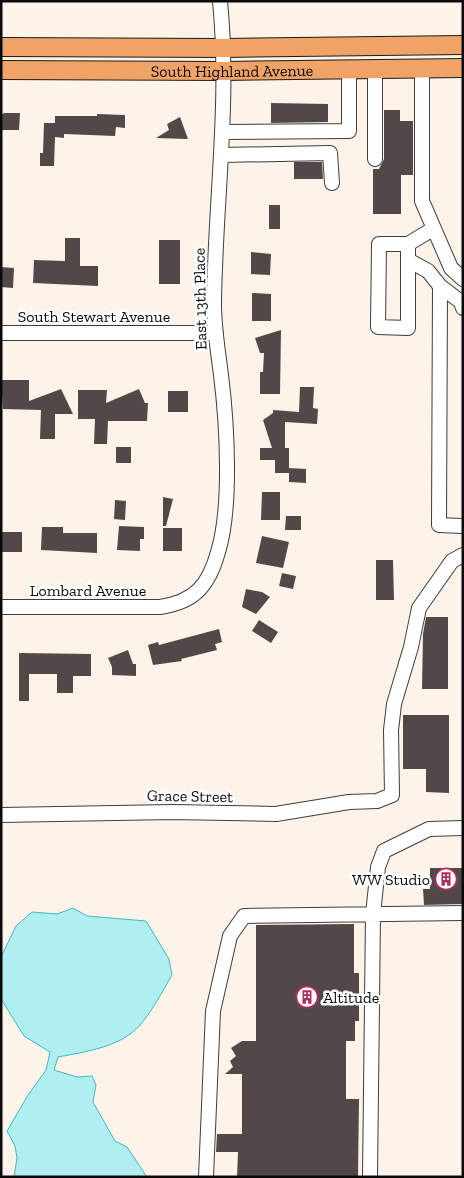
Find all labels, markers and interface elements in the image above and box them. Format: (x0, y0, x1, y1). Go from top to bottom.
street label: South Highland Avenue (151, 60, 313, 81)
street label: East 13th Place (190, 248, 210, 350)
street label: South Stewart Avenue (18, 307, 170, 326)
street label: Lombard Avenue (30, 581, 146, 600)
street label: Grace Street (147, 786, 233, 806)
building icon: WW Studio (434, 867, 458, 891)
place label: WW Studio (352, 870, 430, 889)
building icon: Altitude (295, 985, 319, 1009)
place label: Altitude (323, 988, 379, 1007)

